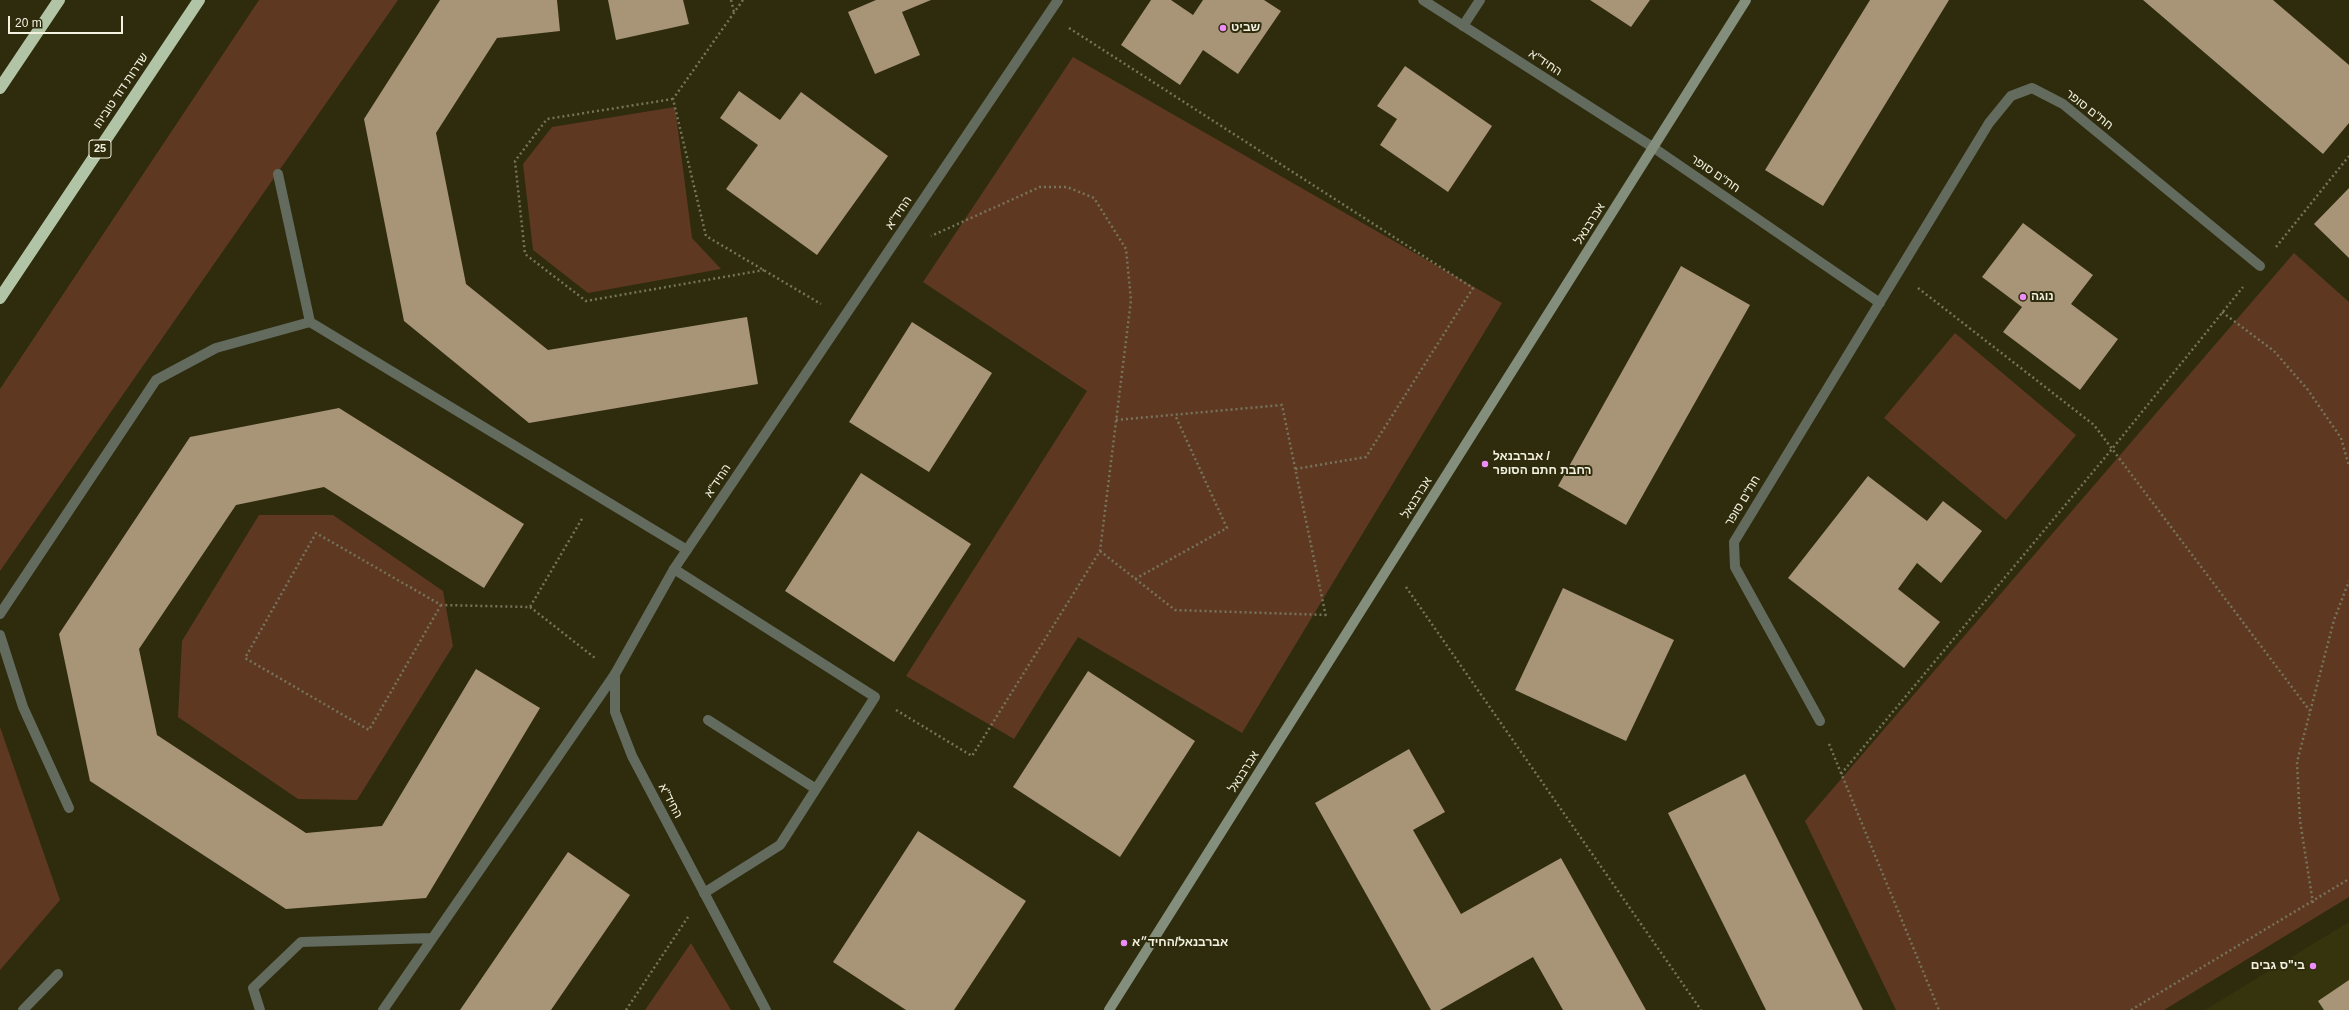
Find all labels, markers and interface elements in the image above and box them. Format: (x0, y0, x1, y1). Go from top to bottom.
scale bar (10, 8, 125, 34)
text: 20 m (15, 16, 42, 30)
place label: שביט (1231, 21, 1260, 35)
marker: שביט (1218, 23, 1228, 33)
street label: החיד"א (1526, 47, 1564, 79)
street label: שדרות דוד טוביהו (90, 50, 152, 132)
street label: חת"ם סופר (2062, 87, 2116, 133)
road number: 25 (89, 140, 111, 158)
street label: חת"ם סופר (1687, 152, 1743, 196)
street label: החיד"א (883, 194, 915, 232)
street label: אברבנאל (1572, 201, 1608, 247)
place label: נוגה (2031, 290, 2054, 304)
marker: נוגה (2018, 292, 2028, 302)
place label: אברבנאל / רחבת חתם הסופר (1493, 450, 1591, 478)
marker: אברבנאל / רחבת חתם הסופר (1480, 459, 1490, 469)
street label: החיד"א (702, 462, 734, 500)
street label: חת"ם סופר (1722, 473, 1764, 529)
street label: אברבנאל (1399, 475, 1435, 521)
street label: אברבנאל (1226, 749, 1262, 795)
street label: החיד"א (655, 781, 685, 821)
place label: אברבנאל/החיד״א (1132, 936, 1228, 950)
marker: אברבנאל/החיד״א (1119, 938, 1129, 948)
place label: בי"ס גבים (2251, 959, 2305, 973)
marker: בי"ס גבים (2308, 961, 2318, 971)

